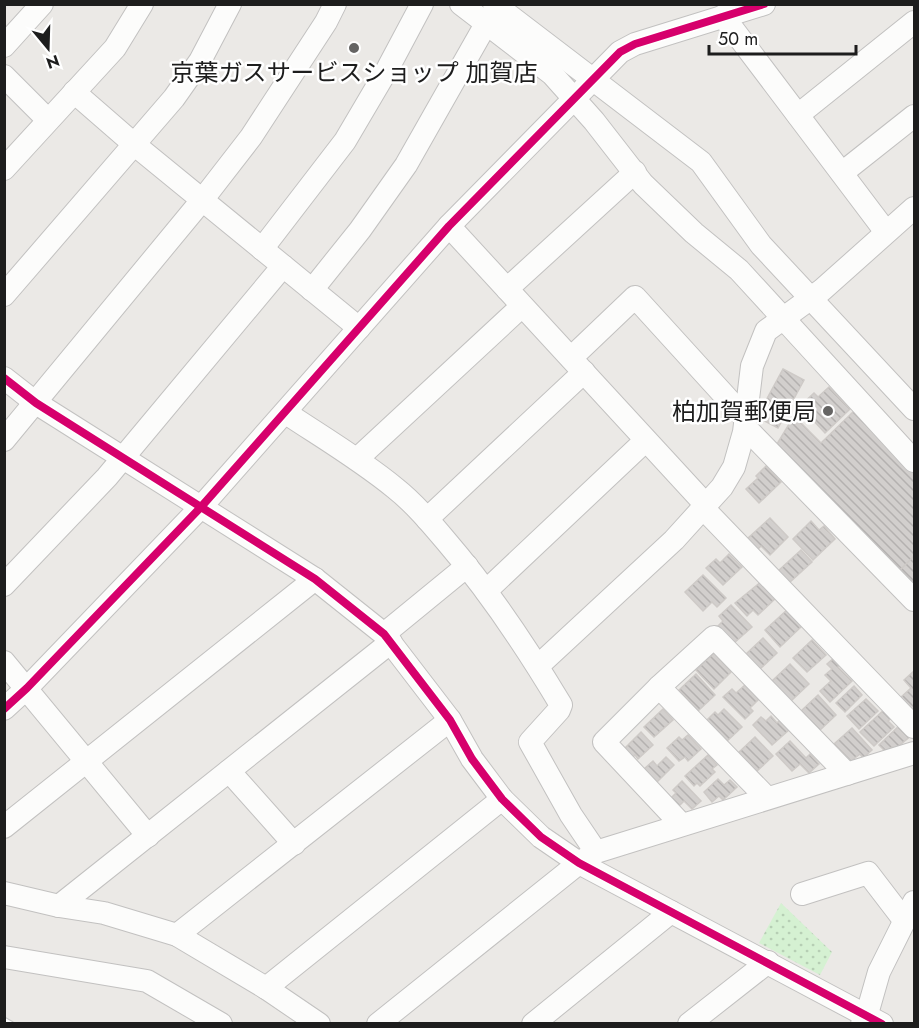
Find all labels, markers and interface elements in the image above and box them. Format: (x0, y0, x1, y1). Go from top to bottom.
north arrow (18, 18, 78, 78)
scale bar (709, 18, 856, 56)
text: 50 m (718, 26, 758, 52)
marker: 京葉ガスサービスショップ 加賀店 (347, 41, 361, 55)
text: N (43, 49, 62, 75)
place label: 京葉ガスサービスショップ 加賀店 (170, 55, 538, 90)
place label: 柏加賀郵便局 (672, 394, 816, 429)
marker: 柏加賀郵便局 (821, 404, 835, 418)

